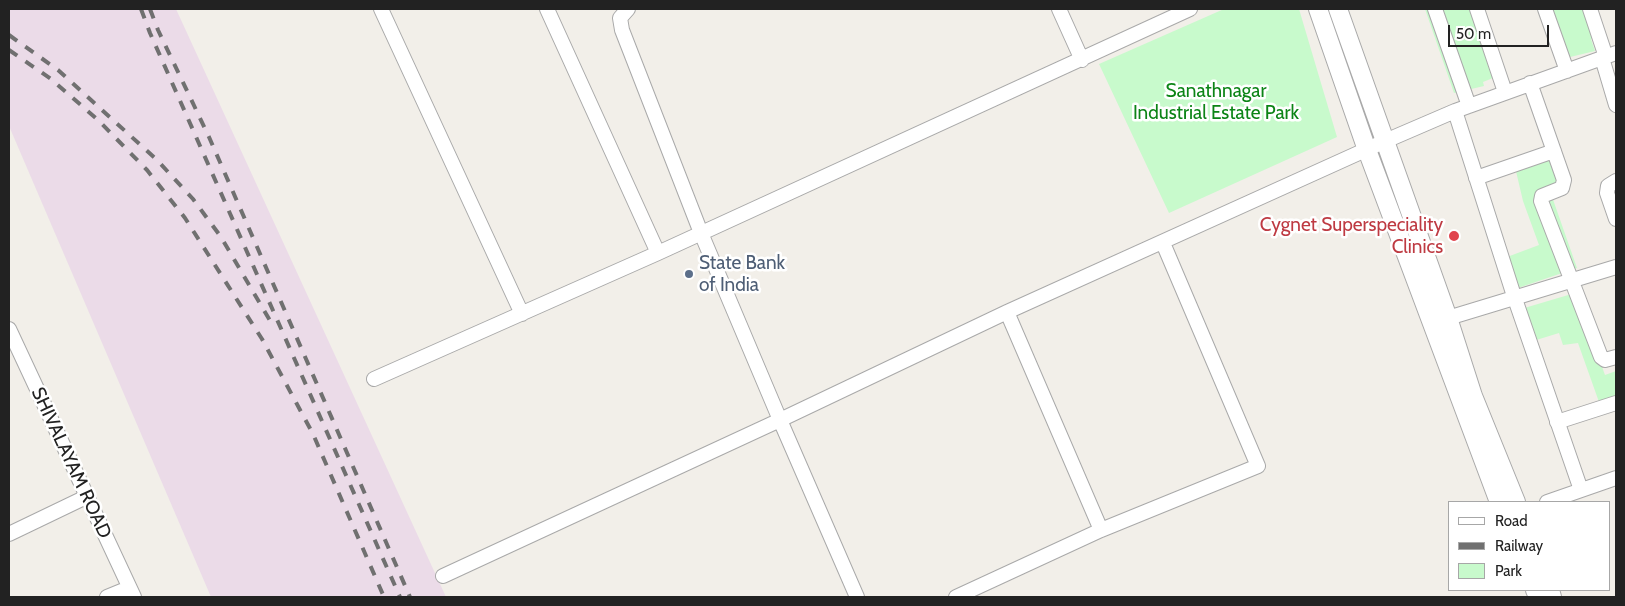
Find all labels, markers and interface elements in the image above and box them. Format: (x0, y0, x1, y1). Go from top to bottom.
scale bar (1450, 15, 1551, 47)
text: 50 m (1456, 25, 1491, 43)
park label: Sanathnagar Industrial Estate Park (1133, 80, 1299, 124)
place label: Cygnet Superspeciality Clinics (1260, 214, 1443, 258)
marker: Cygnet Superspeciality Clinics (1447, 229, 1461, 243)
place label: State Bank of India (699, 252, 785, 296)
marker: State Bank of India (683, 268, 695, 280)
street label: SHIVALAYAM ROAD (26, 384, 116, 542)
legend (1448, 501, 1610, 591)
text: Road (1495, 512, 1528, 530)
text: Railway (1495, 537, 1543, 555)
text: Park (1495, 562, 1522, 580)

